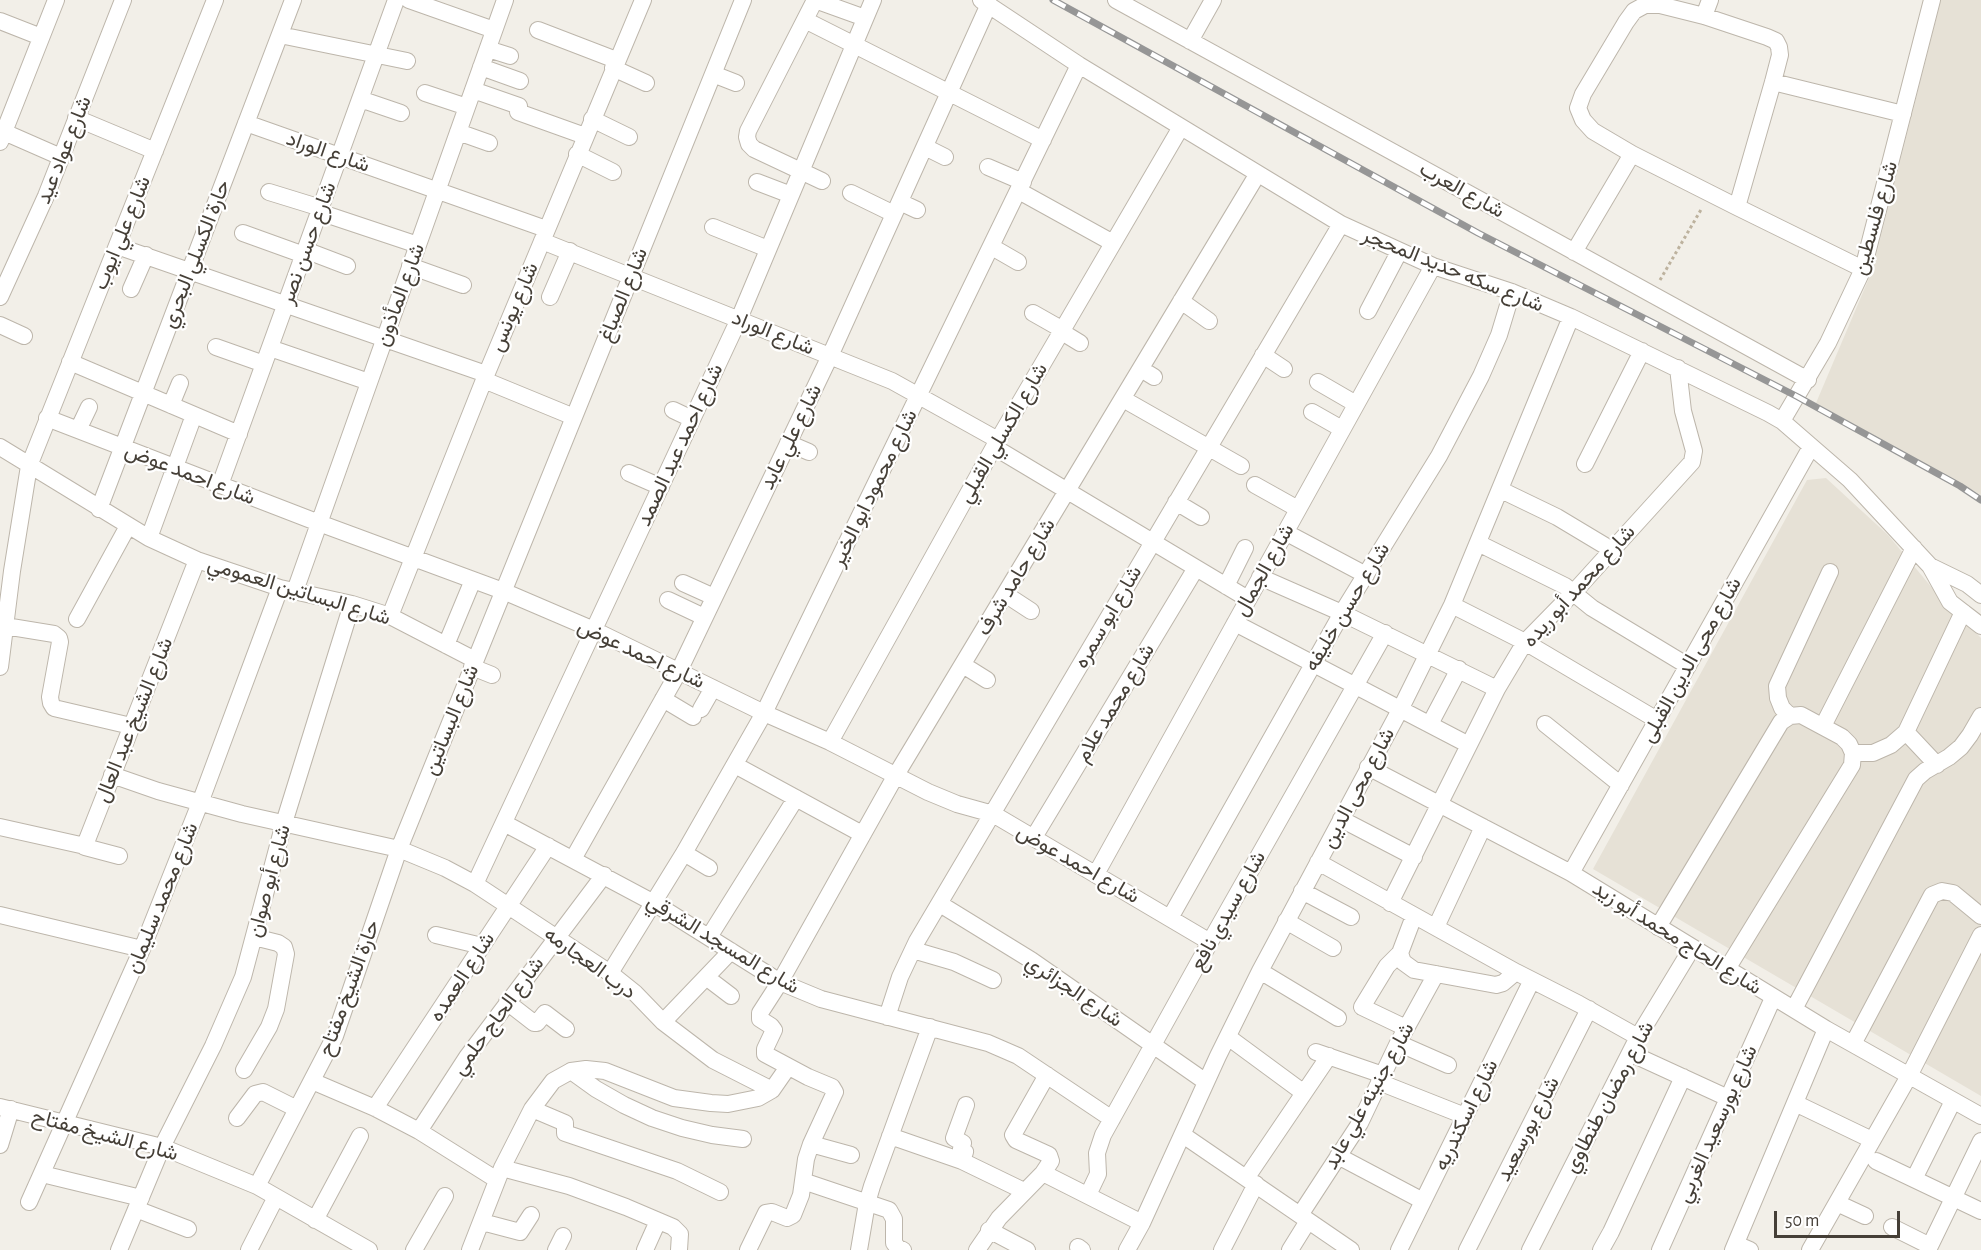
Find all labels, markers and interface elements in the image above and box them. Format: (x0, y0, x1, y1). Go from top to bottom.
street label: شارع عواد عيد (31, 92, 97, 208)
street label: شارع الوراد (283, 126, 373, 178)
street label: شارع العرب (1415, 156, 1509, 224)
street label: شارع فلسطين (1847, 158, 1903, 278)
street label: شارع علي ايوب (88, 172, 156, 294)
street label: حارة الكسلي البحري (156, 176, 236, 332)
street label: شارع حسن نصر (274, 178, 342, 308)
street label: شارع سكه حديد المحجر (1359, 222, 1547, 318)
street label: شارع المأذون (370, 240, 430, 350)
street label: شارع الصباغ (593, 244, 653, 346)
street label: شارع يونس (484, 259, 544, 355)
street label: شارع الوراد (728, 305, 818, 361)
street label: شارع الكسلي القبلي (953, 358, 1053, 508)
street label: شارع احمد عبد الصمد (631, 360, 729, 530)
street label: شارع علي عابد (755, 380, 827, 494)
street label: شارع محمود ابو الخير (825, 405, 923, 571)
street label: شارع احمد عوض (121, 438, 259, 510)
street label: شارع حامد شرف (971, 514, 1061, 640)
street label: شارع الجمال (1228, 519, 1300, 621)
street label: شارع محمد أبو ريده (1517, 519, 1641, 653)
street label: شارع حسن خليفه (1299, 538, 1395, 676)
street label: شارع البساتين العمومي (204, 551, 394, 631)
street label: شارع ابو سمره (1068, 561, 1148, 673)
street label: شارع محى الدين القبلى (1635, 573, 1747, 747)
street label: شارع احمد عوض (573, 613, 709, 695)
street label: شارع الشيخ عبد العال (89, 634, 179, 806)
street label: شارع محمد علام (1070, 639, 1160, 767)
street label: شارع البساتين (417, 661, 485, 779)
street label: شارع محى الدين (1316, 723, 1400, 853)
street label: شارع محمد سليمان (120, 819, 204, 977)
street label: شارع احمد عوض (1012, 819, 1144, 909)
street label: شارع أبو صوان (242, 822, 296, 940)
street label: شارع سيدي نافع (1185, 847, 1271, 975)
street label: شارع الحاج محمد أبو زيد (1588, 876, 1766, 1000)
street label: شارع المسجد الشرقي (642, 888, 804, 1000)
street label: حارة الشيخ مفتاح (313, 917, 385, 1059)
street label: درب العجارمه (539, 921, 641, 1005)
street label: شارع العمده (424, 928, 500, 1026)
street label: شارع الجزائري (1021, 949, 1127, 1033)
street label: شارع الحاج حلمي (446, 952, 550, 1080)
street label: شارع رمضان طنطاوي (1558, 1017, 1660, 1177)
street label: شارع جنينه علي عابد (1318, 1018, 1420, 1174)
street label: شارع بورسعيد الغربي (1671, 1041, 1763, 1207)
street label: شارع اسكندريه (1428, 1055, 1504, 1175)
street label: شارع بورسعيد (1491, 1072, 1565, 1186)
street label: شارع الشيخ مفتاح (29, 1103, 181, 1167)
scale bar (1777, 1199, 1903, 1237)
text: 50 m (1785, 1212, 1819, 1230)

